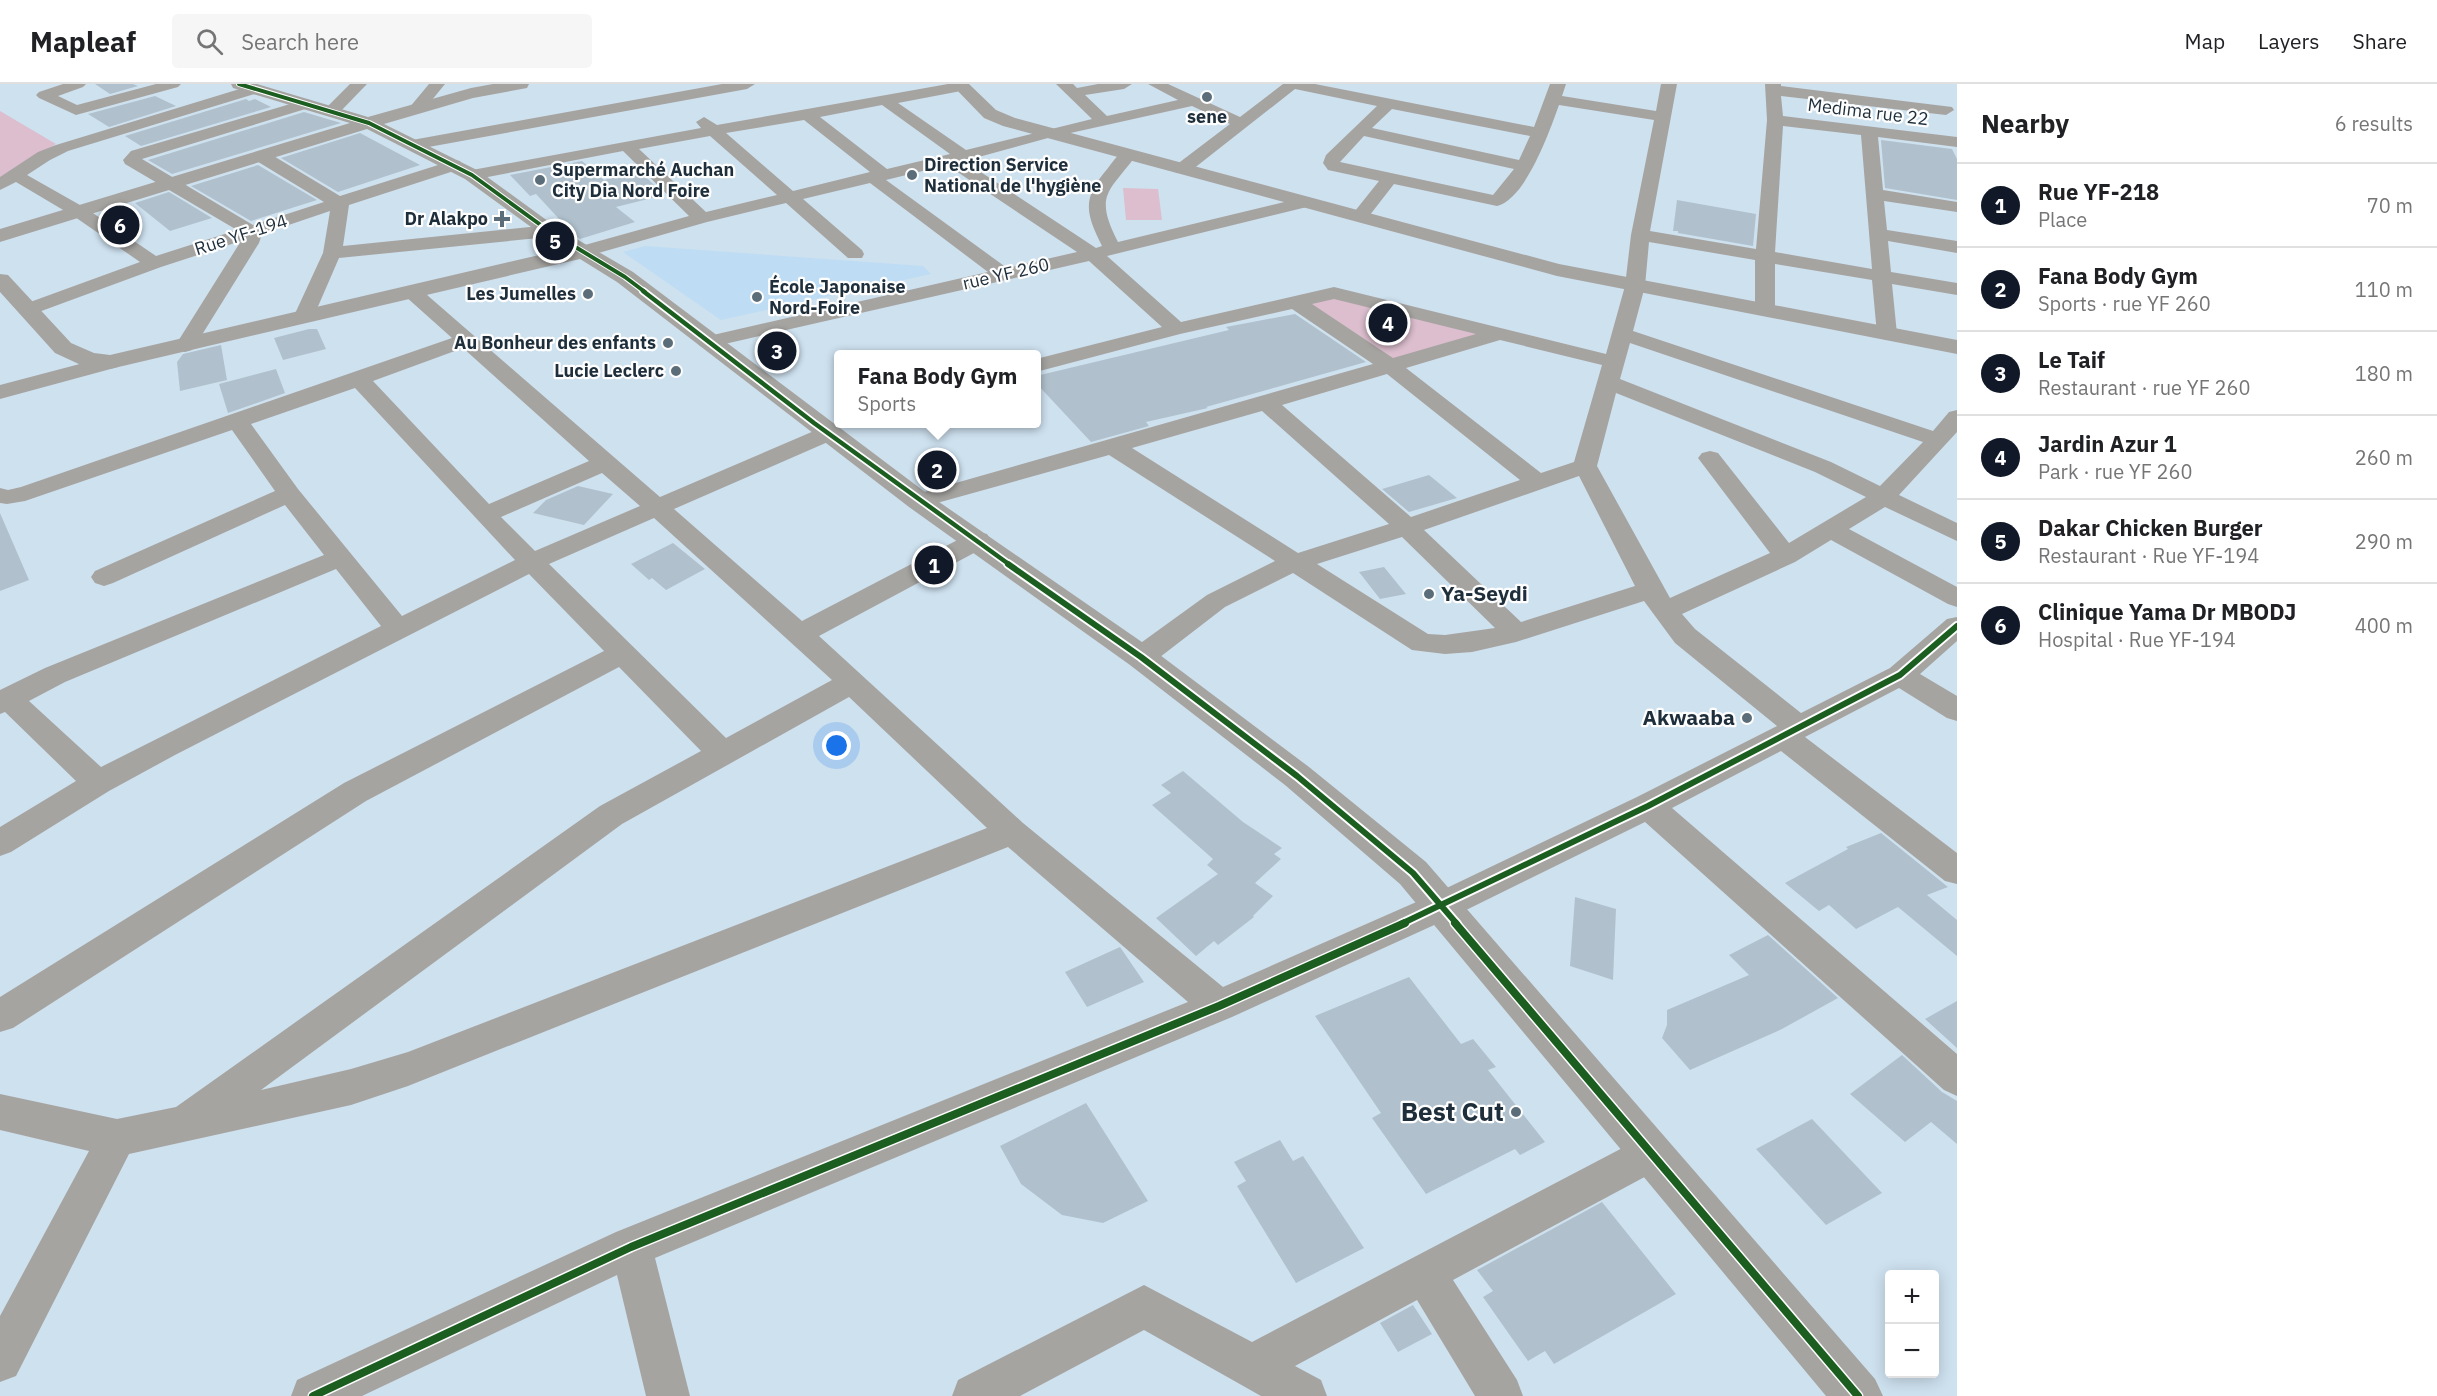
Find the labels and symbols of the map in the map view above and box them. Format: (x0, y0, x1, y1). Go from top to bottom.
marker: sene (1200, 90, 1214, 104)
street label: Medima rue 22 (1806, 93, 1930, 130)
place label: sene (1187, 105, 1227, 128)
place label: Direction Service National de l'hygiène (924, 153, 1101, 197)
place label: Supermarché Auchan City Dia Nord Foire (552, 158, 734, 202)
marker: Direction Service National de l'hygiène (905, 168, 919, 182)
marker: Supermarché Auchan City Dia Nord Foire (533, 173, 547, 187)
pin: 6 (100, 202, 140, 248)
place label: Dr Alakpo (404, 207, 488, 230)
street label: Rue YF-194 (192, 209, 290, 260)
marker: Dr Alakpo (493, 210, 511, 228)
pin: 5 (536, 218, 574, 264)
street label: rue YF 260 (960, 252, 1052, 295)
place label: École Japonaise Nord-Foire (769, 274, 906, 319)
place label: Les Jumelles (466, 282, 576, 305)
marker: Les Jumelles (581, 287, 595, 301)
marker: École Japonaise Nord-Foire (750, 290, 764, 304)
pin: 4 (1368, 300, 1408, 346)
pin: 3 (758, 328, 796, 374)
place label: Au Bonheur des enfants (454, 331, 656, 354)
marker: Au Bonheur des enfants (661, 336, 675, 350)
place label: Lucie Leclerc (554, 359, 664, 382)
marker: Lucie Leclerc (669, 364, 683, 378)
pin: 2 (918, 448, 956, 492)
pin: 1 (914, 542, 954, 588)
place label: Ya-Seydi (1441, 579, 1528, 607)
marker: Ya-Seydi (1422, 587, 1436, 601)
place label: Akwaaba (1643, 703, 1735, 731)
marker: Akwaaba (1740, 711, 1754, 725)
your location (822, 731, 851, 760)
place label: Best Cut (1401, 1094, 1504, 1128)
marker: Best Cut (1509, 1105, 1523, 1119)

